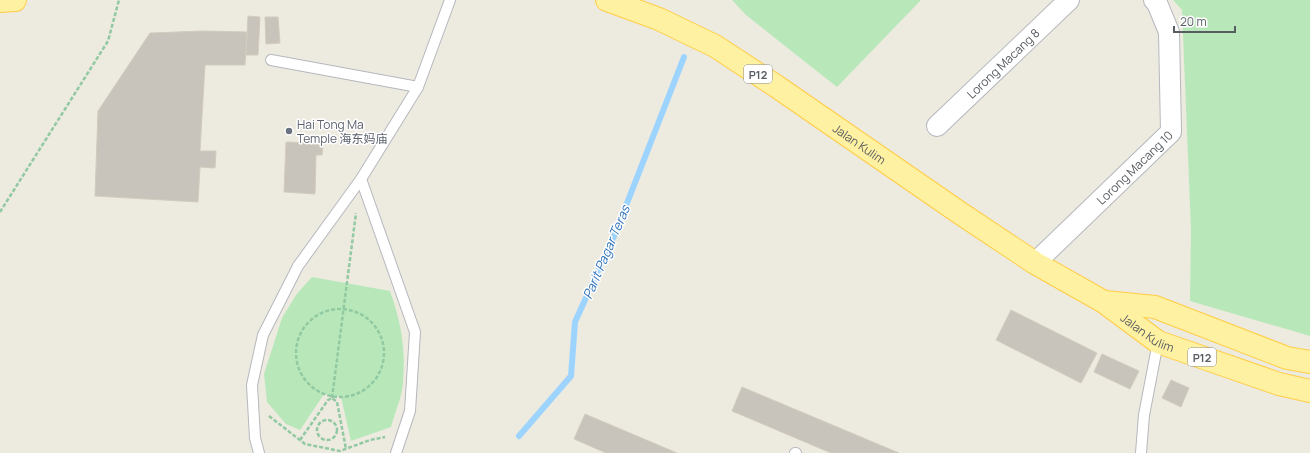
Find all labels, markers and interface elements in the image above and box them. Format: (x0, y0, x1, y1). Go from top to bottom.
scale bar (1174, 8, 1235, 34)
text: 20 m (1180, 13, 1207, 30)
street label: Lorong Macang 8 (963, 24, 1043, 102)
road number: P12 (744, 65, 772, 83)
place label: Hai Tong Ma Temple 海东妈庙 (297, 116, 388, 147)
street label: Jalan Kulim (830, 119, 889, 168)
marker: Hai Tong Ma Temple 海东妈庙 (284, 126, 294, 136)
street label: Lorong Macang 10 (1092, 126, 1176, 208)
water label: Parit Pagar Teras (578, 201, 634, 302)
street label: Jalan Kulim (1117, 309, 1177, 356)
road number: P12 (1188, 348, 1216, 366)

